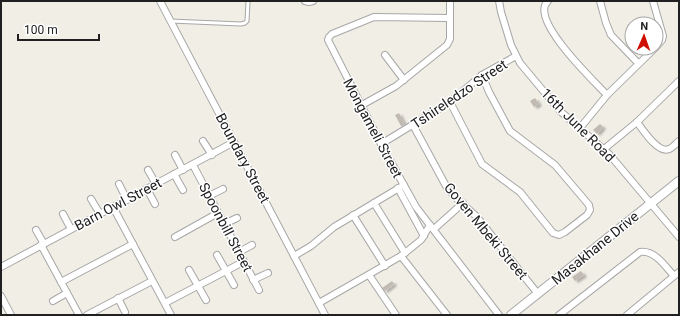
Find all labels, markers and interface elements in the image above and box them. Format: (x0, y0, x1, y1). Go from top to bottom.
scale bar (18, 16, 99, 42)
north arrow (624, 16, 664, 56)
text: N (640, 20, 649, 33)
text: 100 m (24, 23, 58, 37)
street label: Tshireledzo Street (408, 56, 510, 132)
street label: Mongameli Street (340, 76, 406, 181)
street label: 16th June Road (538, 85, 618, 165)
street label: Boundary Street (213, 110, 274, 206)
street label: Barn Owl Street (72, 174, 165, 234)
street label: Goven Mbeki Street (441, 179, 531, 283)
street label: Spoonbill Street (196, 180, 256, 275)
street label: Masakhane Drive (548, 208, 642, 288)

